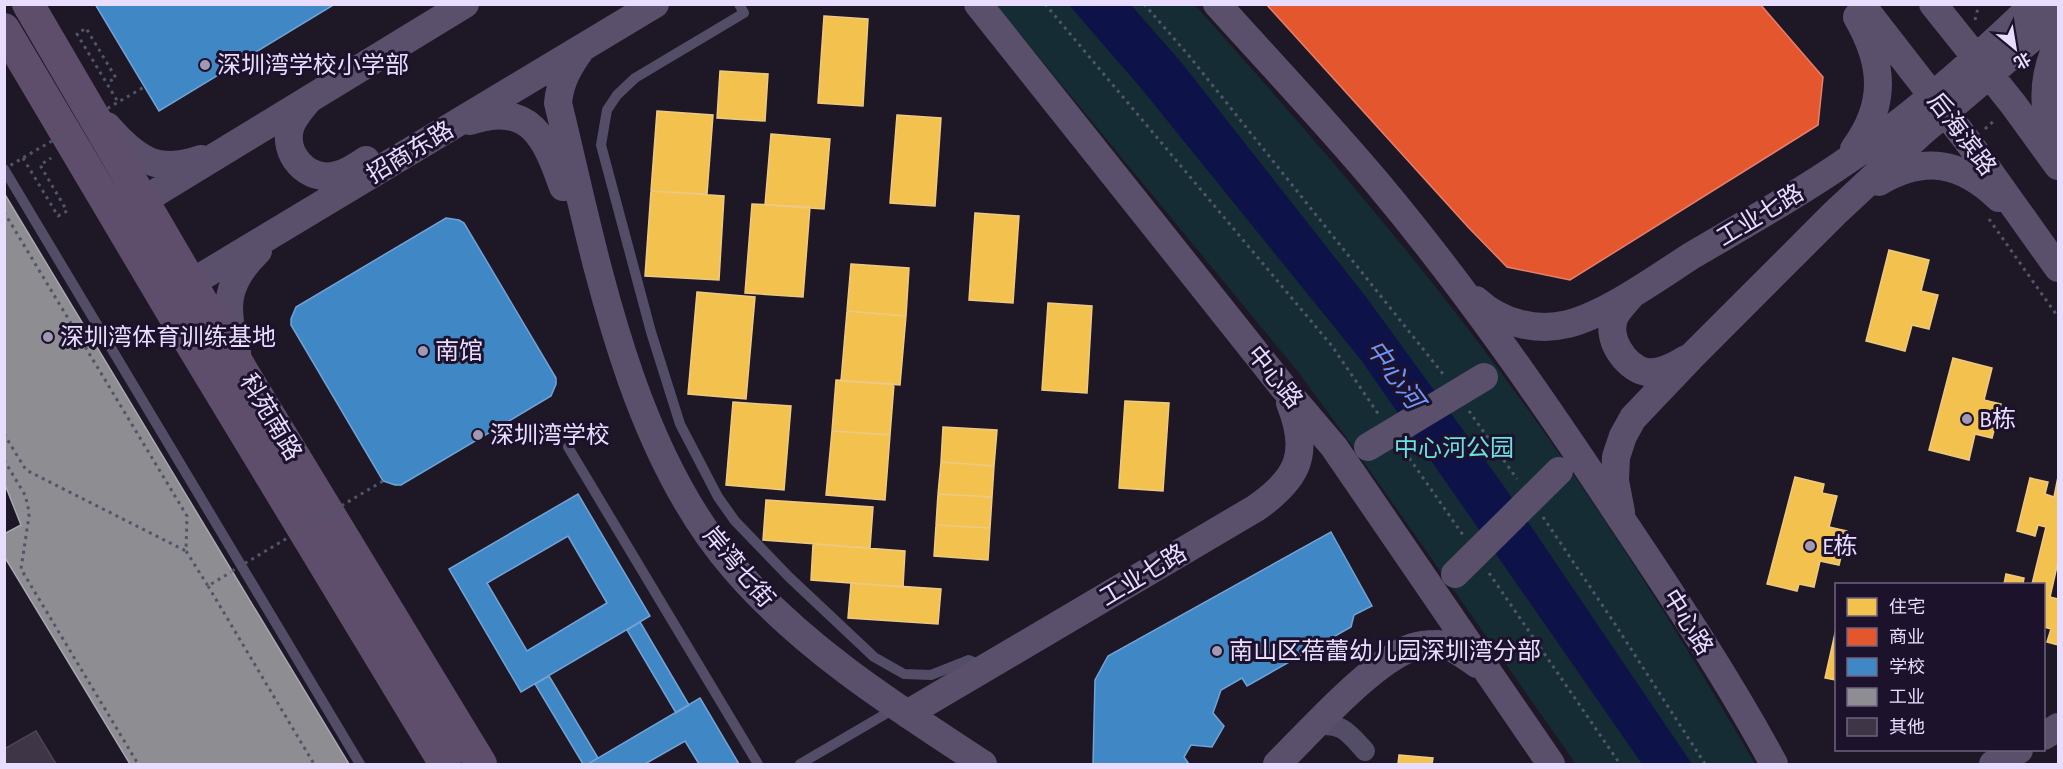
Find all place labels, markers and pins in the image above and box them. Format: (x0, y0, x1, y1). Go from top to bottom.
place label: 深圳湾学校小学部 (217, 52, 409, 78)
marker: 深圳湾学校小学部 (198, 58, 212, 72)
place label: 深圳湾体育训练基地 (60, 324, 276, 350)
marker: 深圳湾体育训练基地 (41, 330, 55, 344)
place label: 南馆 (435, 338, 483, 364)
marker: 南馆 (416, 344, 430, 358)
place label: B栋 (1979, 406, 2016, 432)
marker: B栋 (1960, 412, 1974, 426)
place label: 深圳湾学校 (490, 422, 610, 448)
marker: 深圳湾学校 (471, 428, 485, 442)
place label: E栋 (1822, 533, 1858, 559)
marker: E栋 (1803, 539, 1817, 553)
place label: 南山区蓓蕾幼儿园深圳湾分部 (1229, 638, 1541, 664)
marker: 南山区蓓蕾幼儿园深圳湾分部 (1210, 644, 1224, 658)

